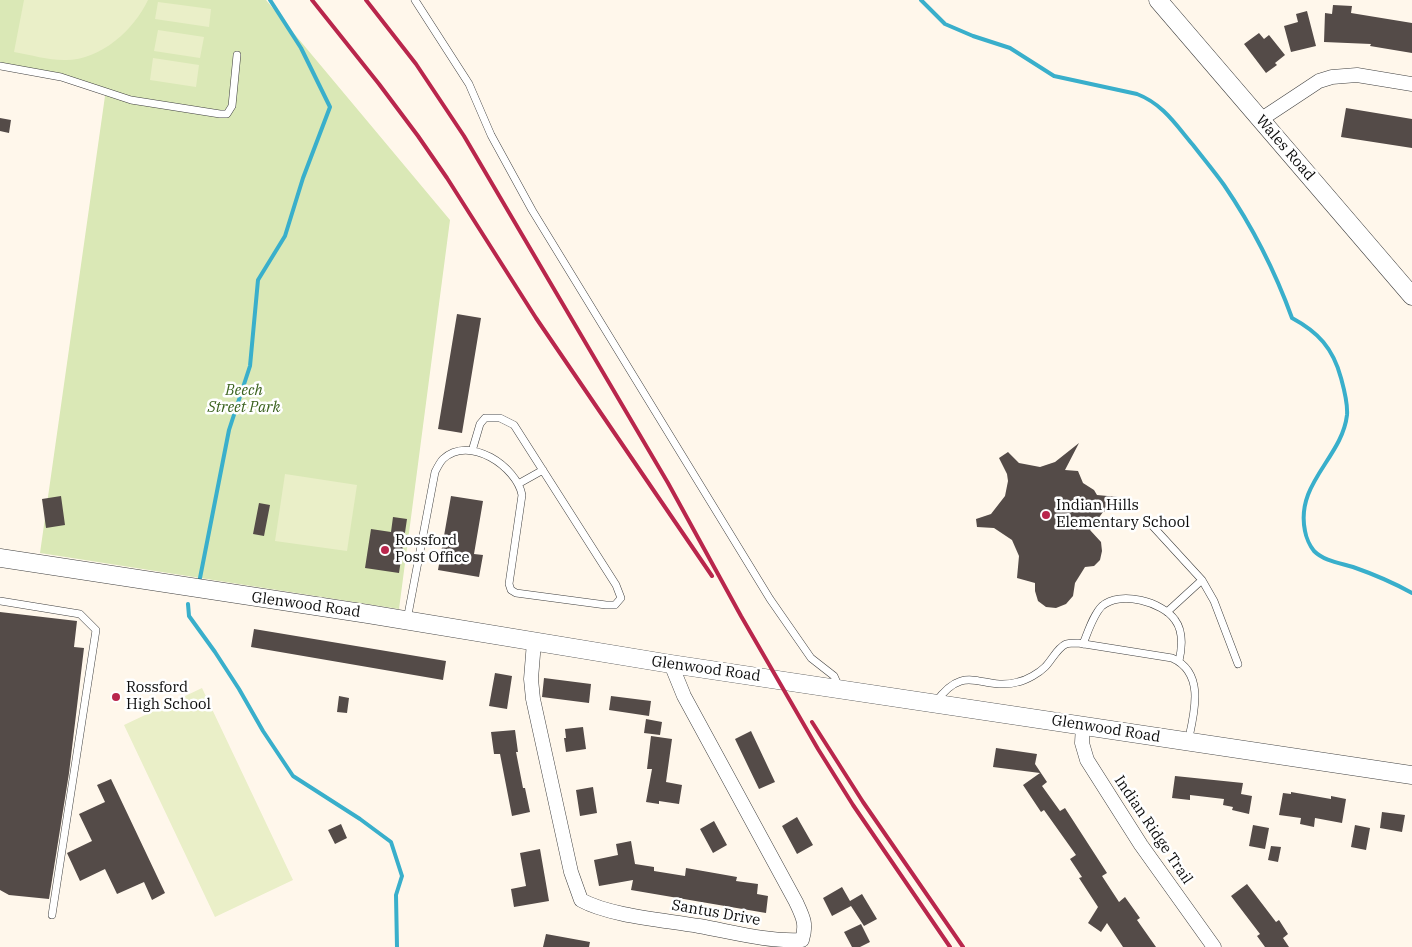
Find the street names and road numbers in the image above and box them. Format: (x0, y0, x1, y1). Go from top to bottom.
street label: Wales Road (1252, 112, 1318, 184)
street label: Glenwood Road (250, 588, 362, 622)
street label: Glenwood Road (650, 652, 762, 686)
street label: Glenwood Road (1050, 712, 1162, 746)
street label: Indian Ridge Trail (1110, 772, 1196, 888)
street label: Santus Drive (670, 896, 762, 930)

